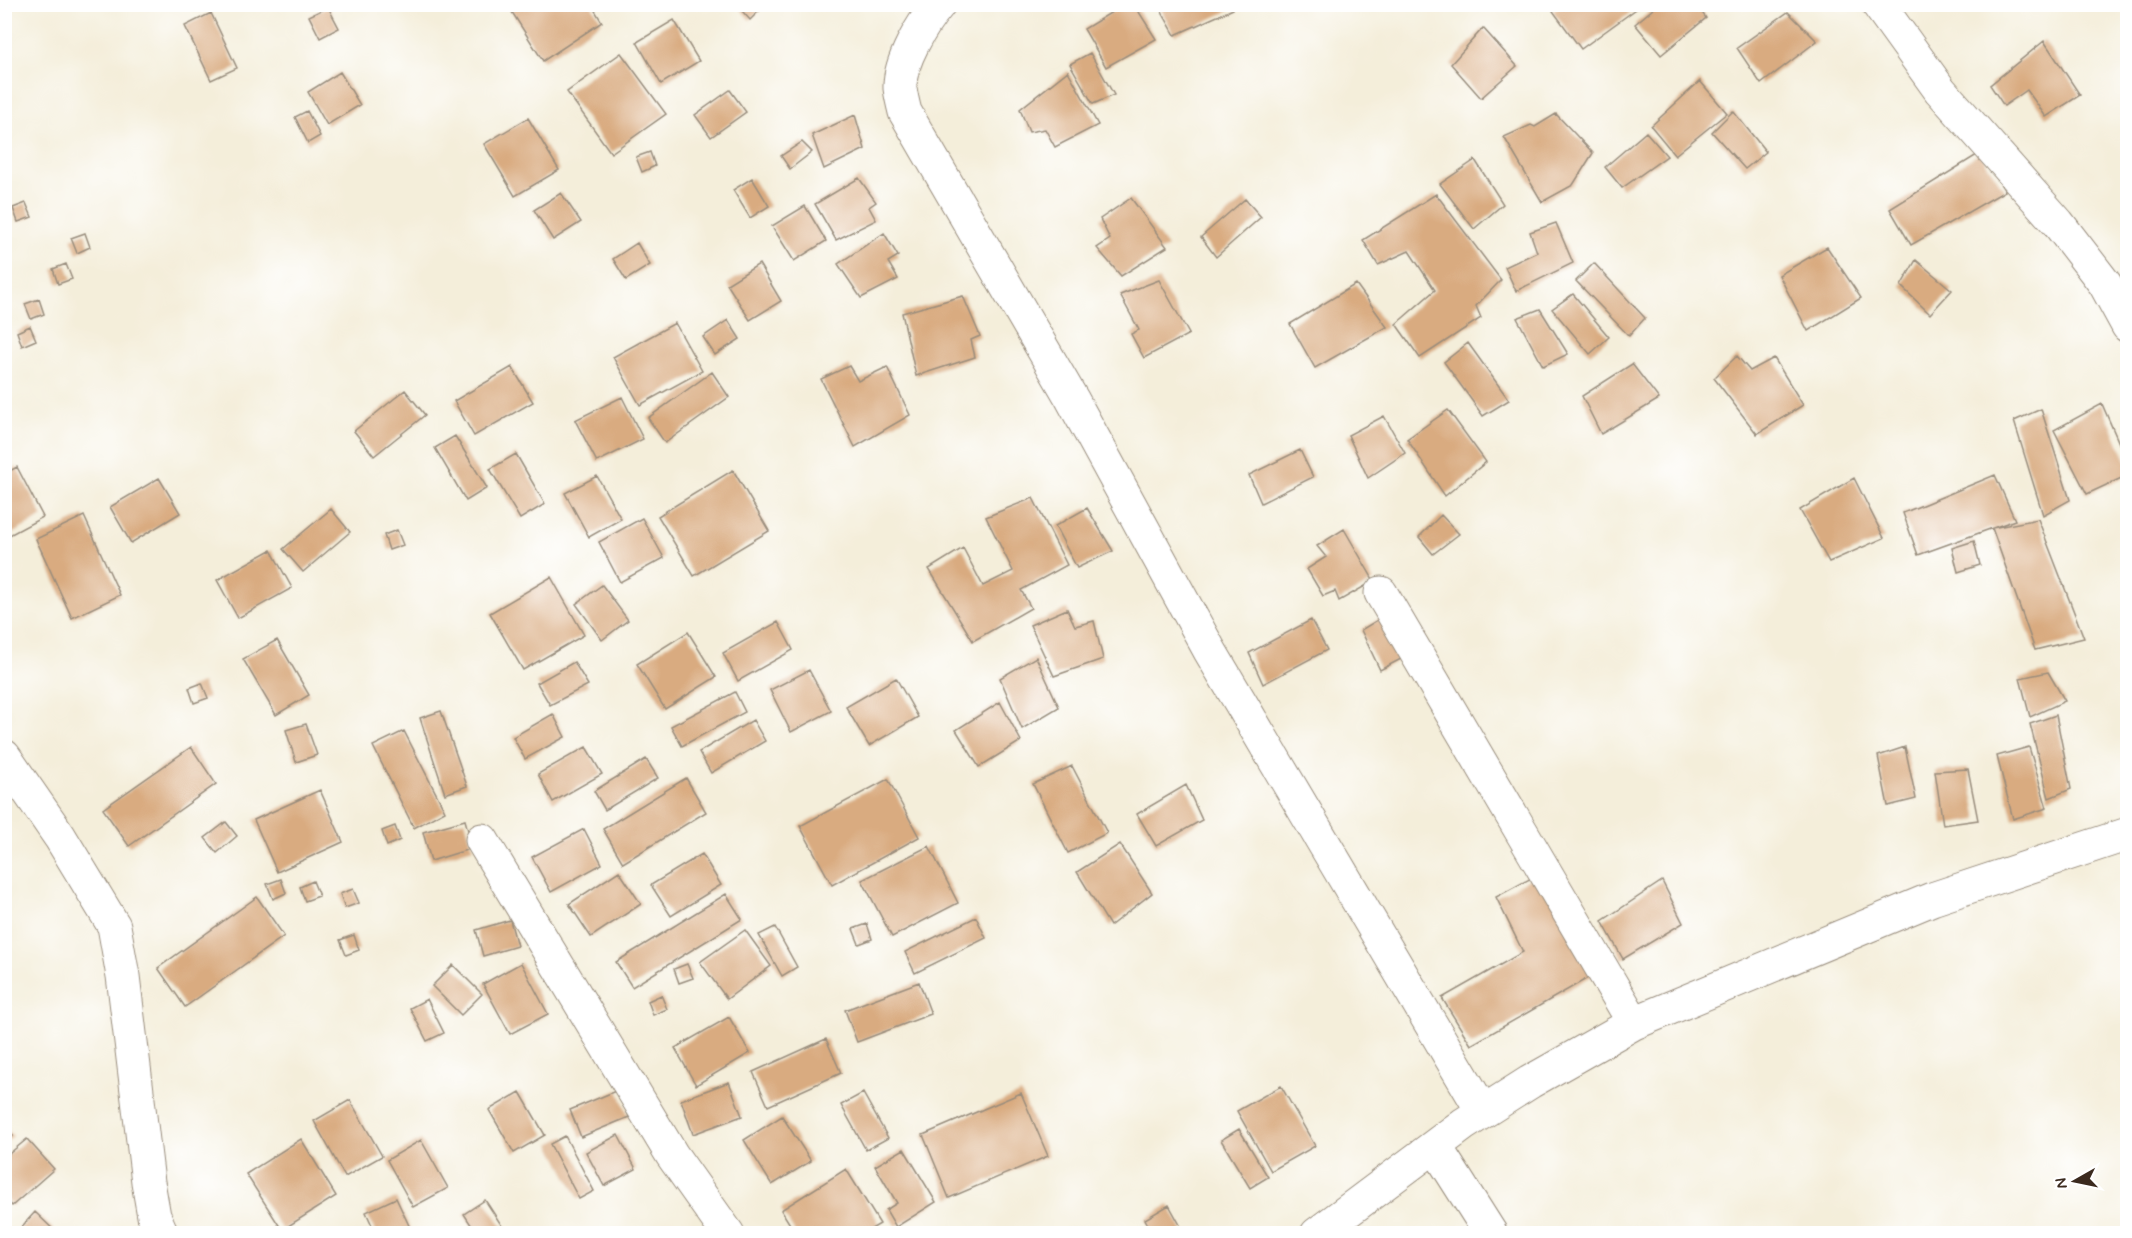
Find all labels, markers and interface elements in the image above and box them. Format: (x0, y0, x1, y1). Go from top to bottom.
north arrow (2045, 1151, 2105, 1211)
text: N (2050, 1176, 2073, 1190)

